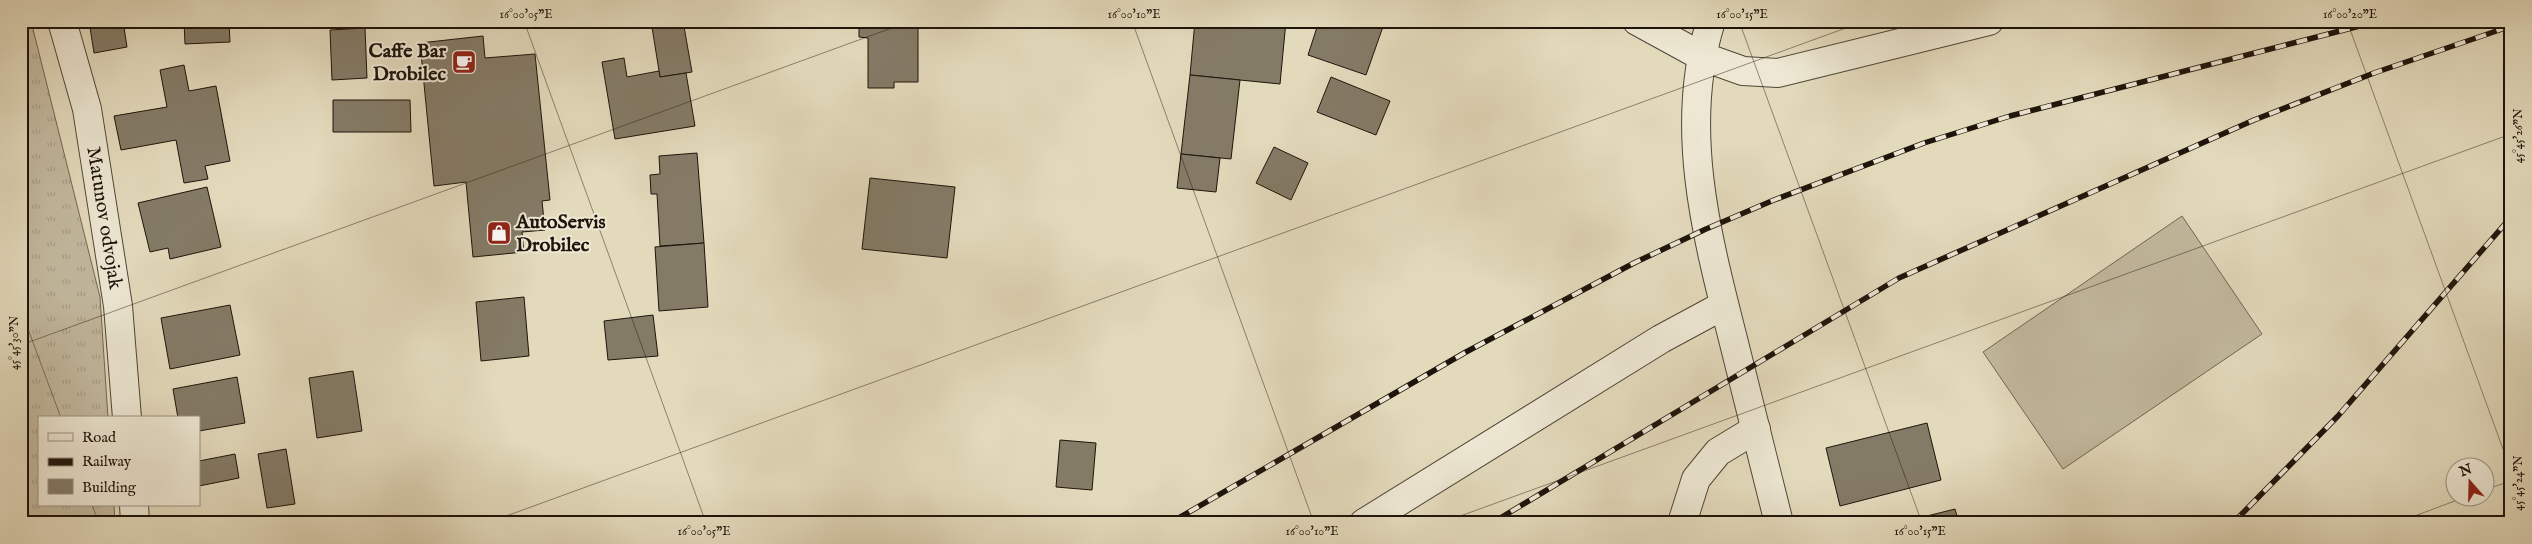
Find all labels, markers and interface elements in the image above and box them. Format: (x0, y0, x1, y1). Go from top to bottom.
text: 16°00'05"E (500, 7, 552, 22)
text: 16°00'10"E (1107, 7, 1161, 22)
text: 16°00'15"E (1716, 7, 1768, 22)
text: 16°00'20"E (2323, 7, 2377, 22)
place label: Caffe Bar Drobilec (368, 39, 447, 87)
cafe icon: Caffe Bar Drobilec (451, 49, 477, 75)
text: 45°45'26"N (2511, 108, 2526, 163)
street label: Matunov odvojak (80, 145, 128, 291)
place label: AutoServis Drobilec (515, 210, 606, 258)
shop icon: AutoServis Drobilec (486, 220, 512, 246)
text: 45°45'30"N (7, 315, 22, 370)
legend (38, 416, 200, 506)
text: Road (82, 428, 117, 447)
text: Railway (82, 452, 132, 471)
text: 45°45'24"N (2511, 455, 2526, 511)
north arrow (2444, 456, 2494, 506)
text: N (2456, 460, 2475, 482)
text: Building (82, 478, 137, 497)
text: 16°00'05"E (678, 524, 730, 539)
text: 16°00'10"E (1285, 524, 1339, 539)
text: 16°00'15"E (1894, 524, 1946, 539)

